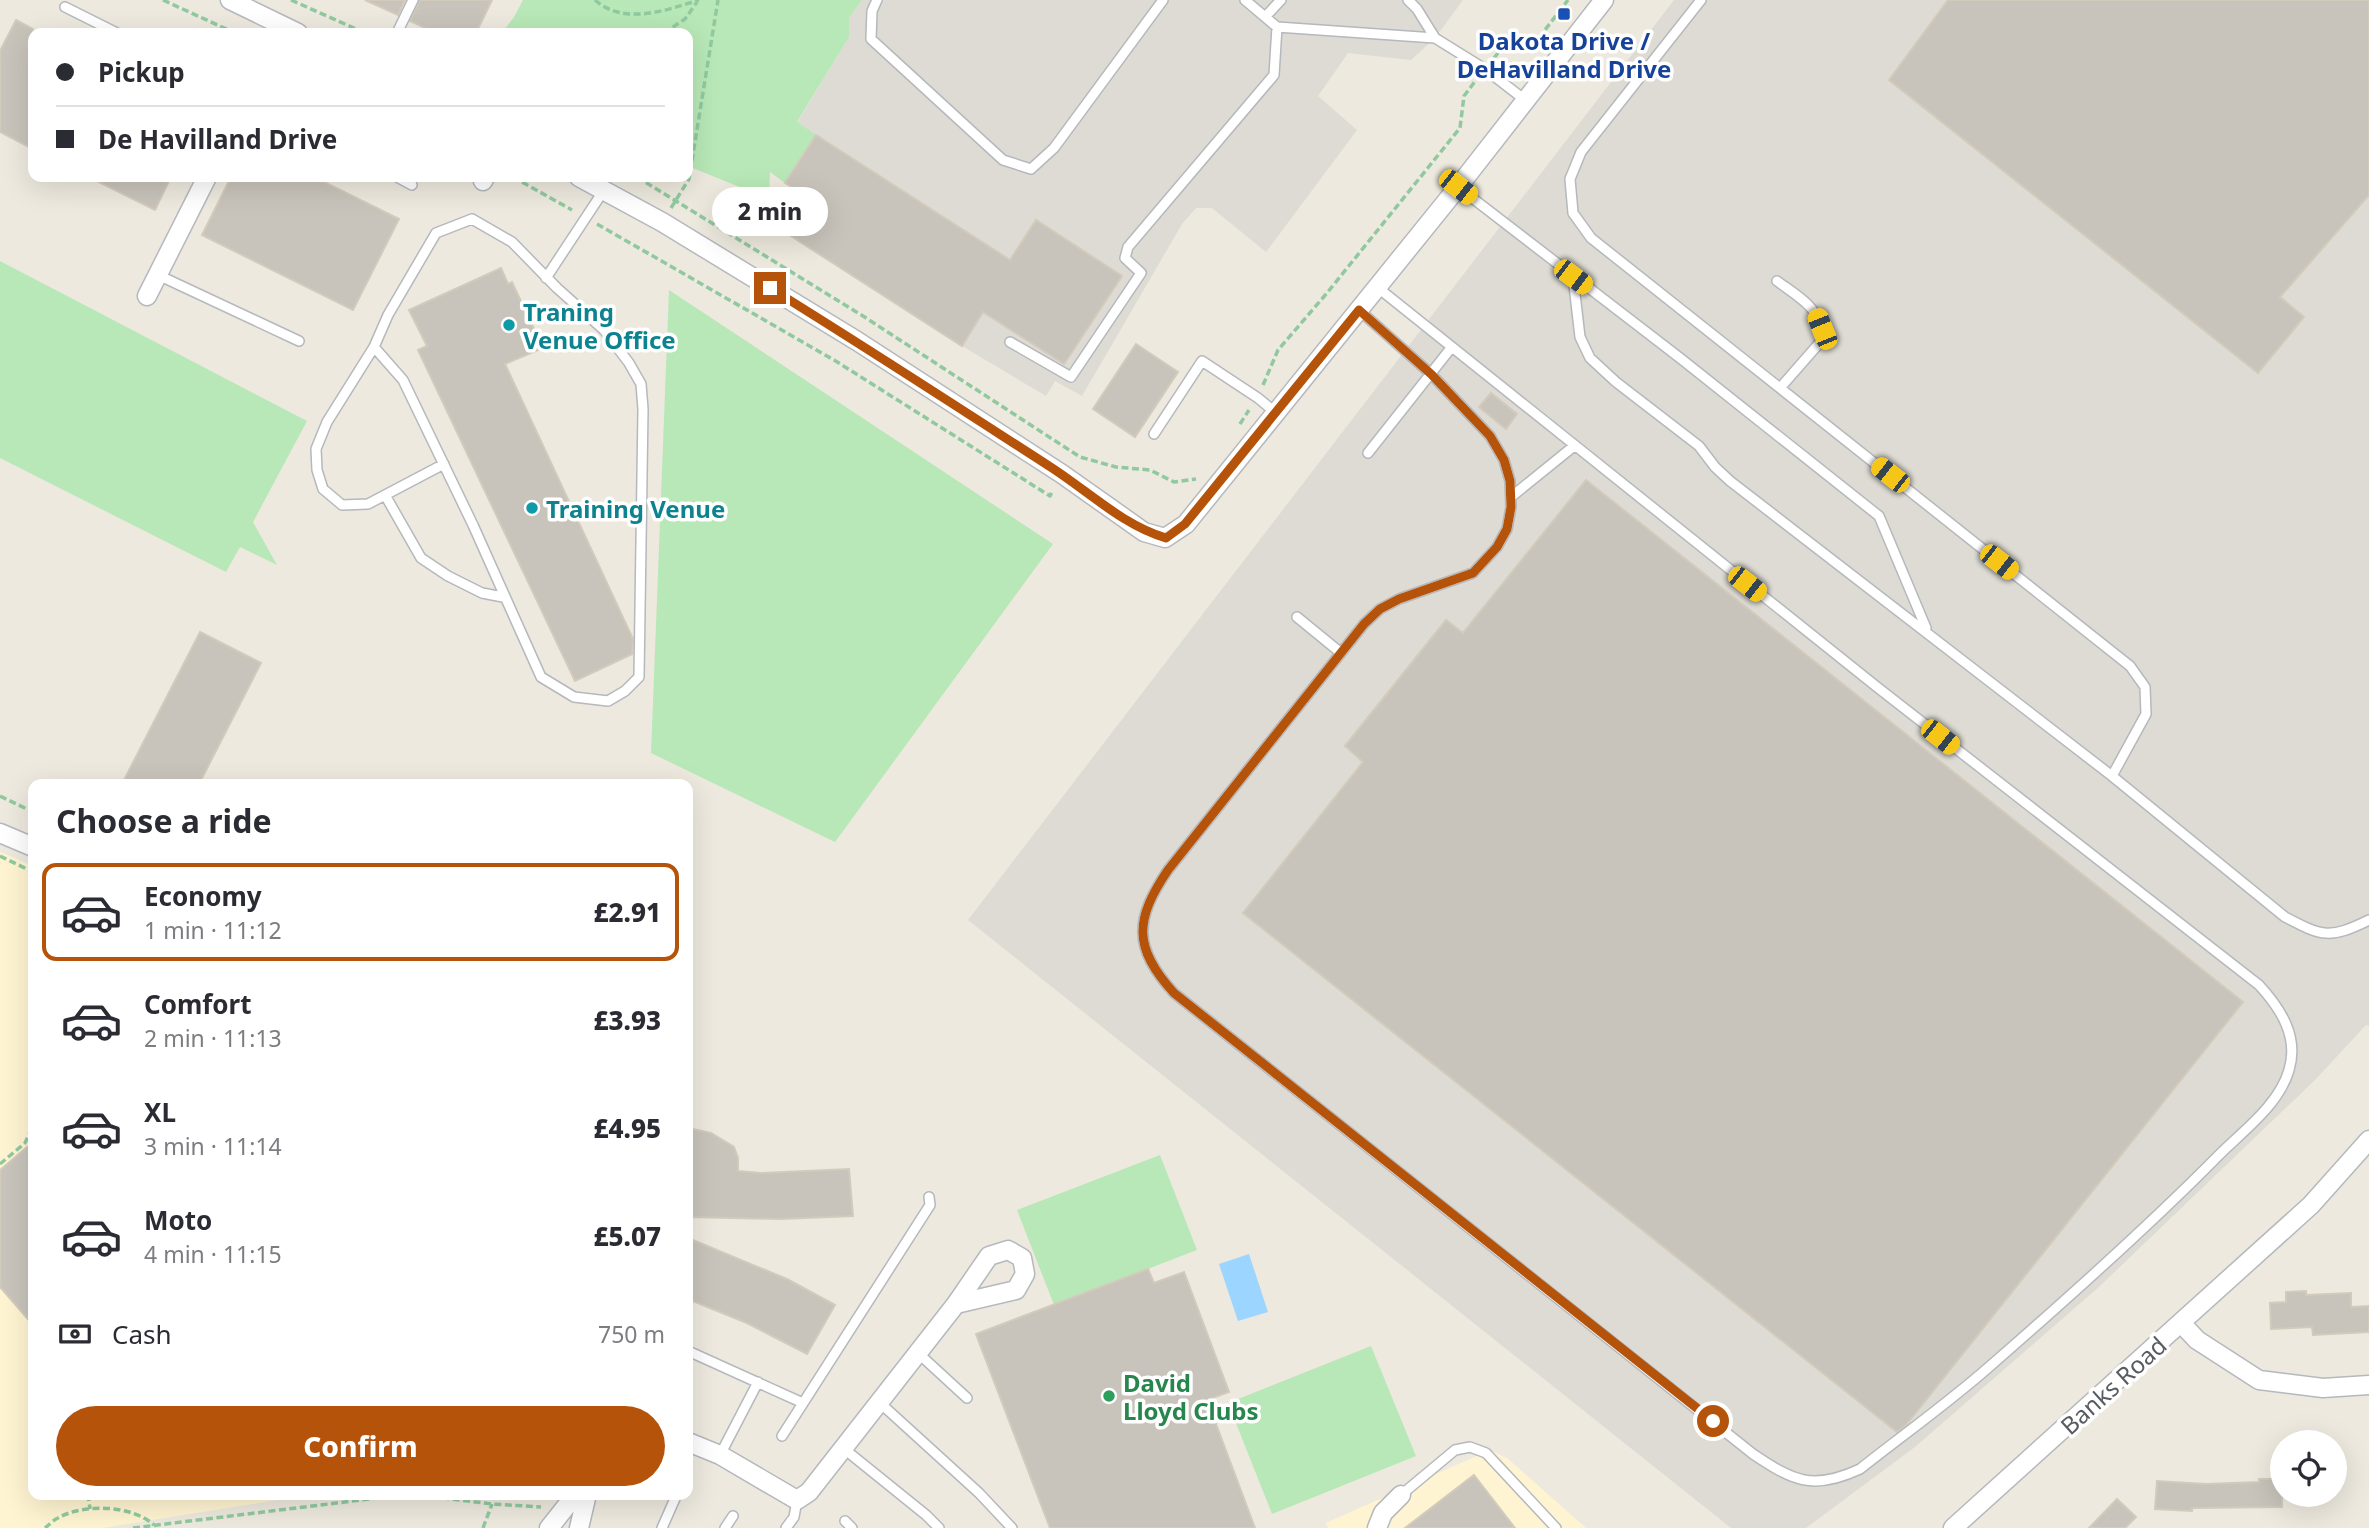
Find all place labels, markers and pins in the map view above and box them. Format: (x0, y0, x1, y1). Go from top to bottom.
marker: Dakota Drive / DeHavilland Drive (1556, 6, 1572, 22)
place label: Dakota Drive / DeHavilland Drive (1457, 24, 1671, 85)
place label: Traning Venue Office (523, 295, 676, 356)
marker: Traning Venue Office (501, 317, 517, 333)
place label: Training Venue (546, 492, 725, 525)
marker: Training Venue (524, 500, 540, 516)
place label: David Lloyd Clubs (1123, 1366, 1259, 1427)
marker: David Lloyd Clubs (1101, 1388, 1117, 1404)

